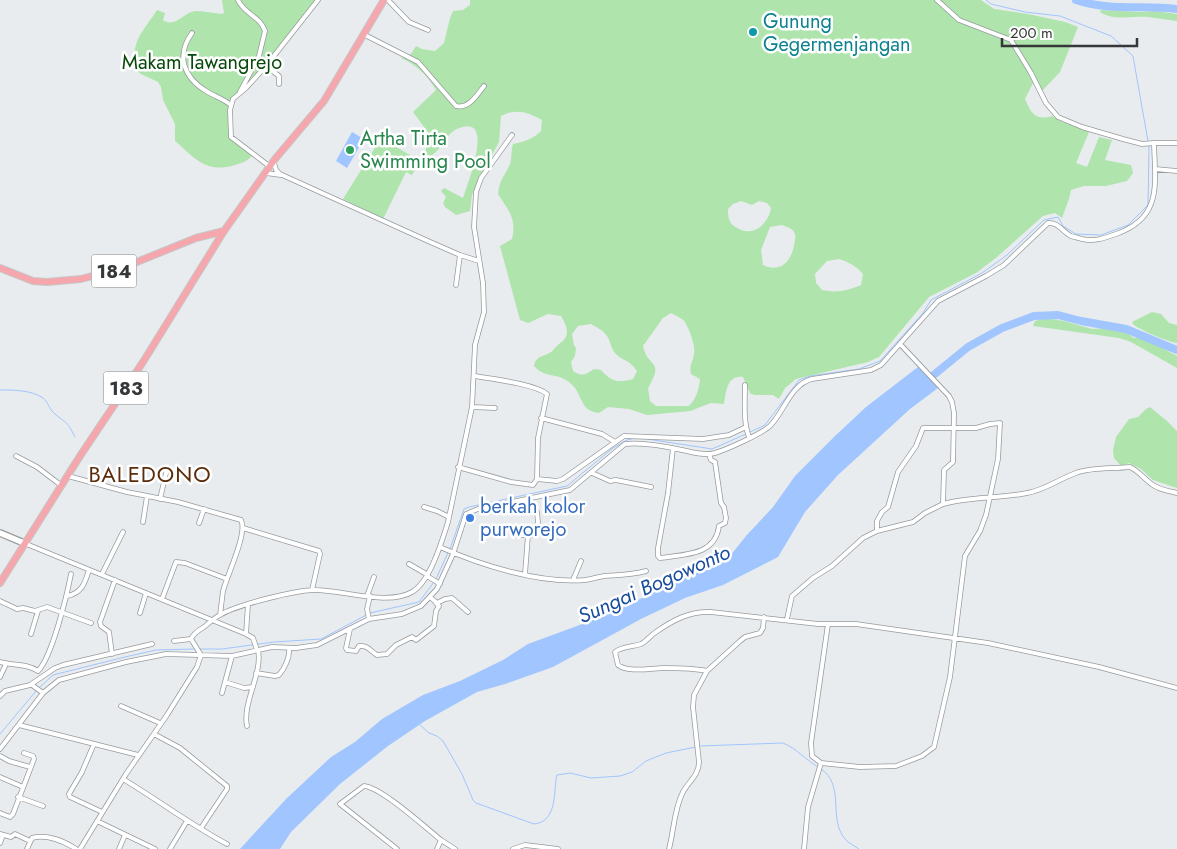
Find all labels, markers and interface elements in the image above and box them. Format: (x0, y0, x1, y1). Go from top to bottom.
place label: Gunung Gegermenjangan (763, 7, 910, 59)
scale bar (1002, 15, 1137, 47)
text: 200 m (1010, 22, 1053, 44)
marker: Gunung Gegermenjangan (747, 26, 759, 38)
park label: Makam Tawangrejo (122, 48, 282, 77)
place label: Artha Tirta Swimming Pool (360, 124, 491, 176)
marker: Artha Tirta Swimming Pool (344, 144, 356, 156)
road number: 184 (92, 255, 136, 288)
road number: 183 (104, 372, 148, 404)
district label: BALEDONO (88, 458, 212, 490)
place label: berkah kolor purworejo (480, 492, 585, 544)
marker: berkah kolor purworejo (464, 512, 476, 524)
water label: Sungai Bogowonto (573, 537, 735, 631)

